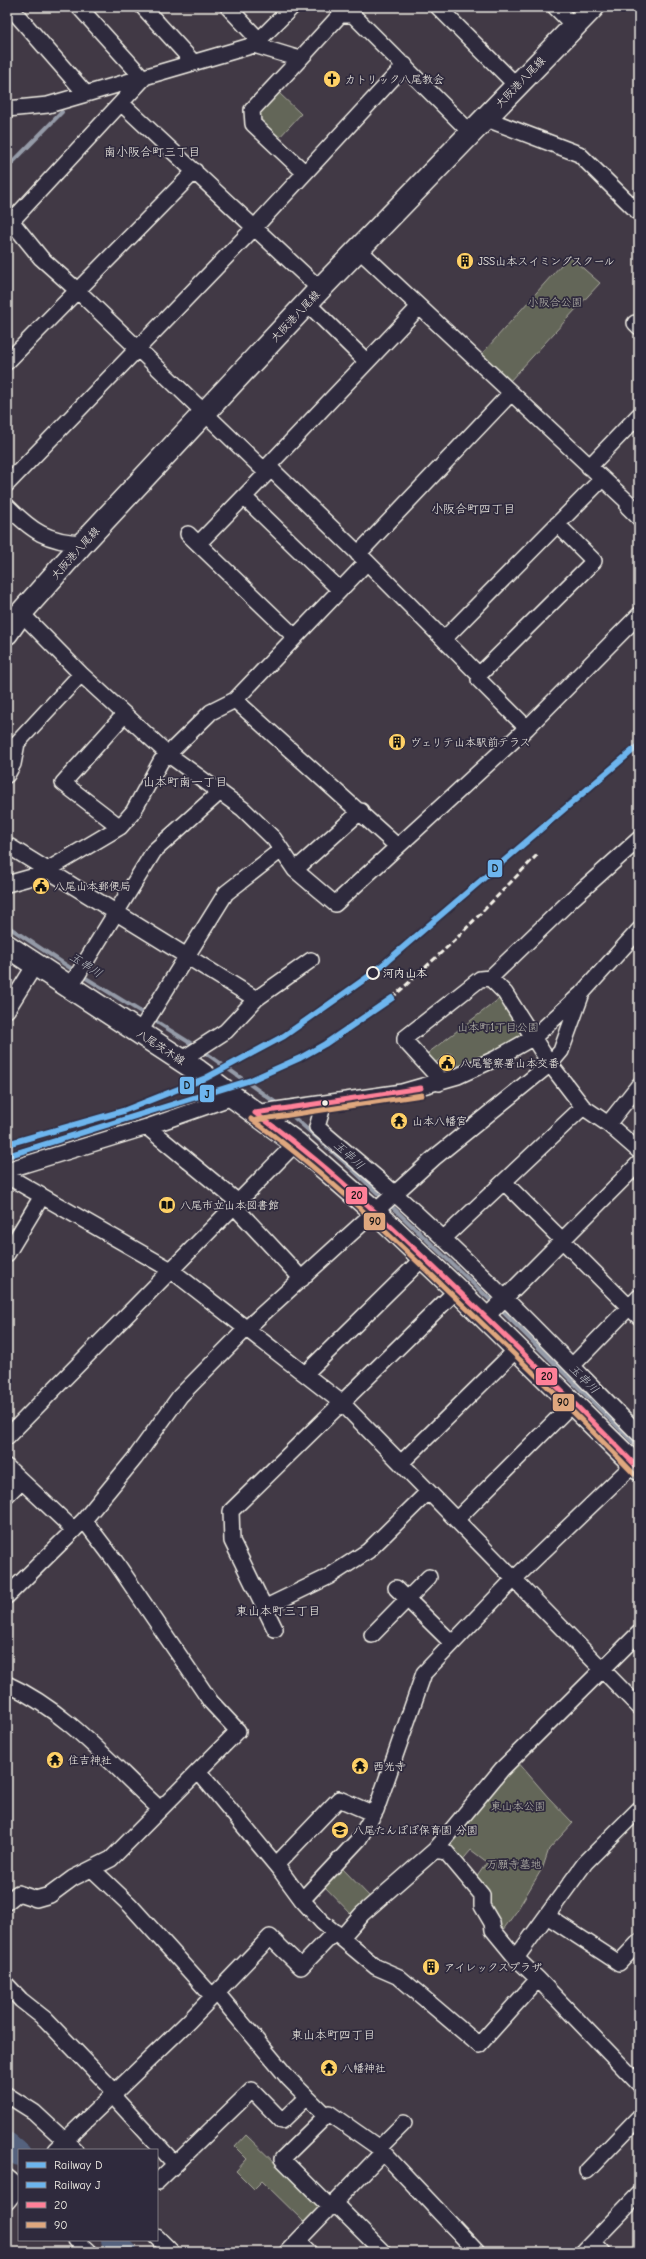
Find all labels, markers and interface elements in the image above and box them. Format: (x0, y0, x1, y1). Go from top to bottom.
street label: 大阪港八尾線 (493, 54, 548, 111)
church icon: カトリック八尾教会 (322, 69, 342, 89)
place label: カトリック八尾教会 (345, 73, 444, 86)
district label: 南小阪合町三丁目 (104, 145, 200, 159)
building icon: JSS山本スイミングスクール (455, 251, 475, 271)
place label: JSS山本スイミングスクール (478, 255, 615, 268)
street label: 大阪港八尾線 (268, 288, 323, 345)
park label: 小阪合公園 (528, 296, 583, 309)
district label: 小阪合町四丁目 (431, 502, 515, 516)
street label: 大阪港八尾線 (48, 524, 102, 582)
building icon: ヴェリテ山本駅前テラス (387, 732, 407, 752)
place label: ヴェリテ山本駅前テラス (410, 736, 531, 749)
district label: 山本町南一丁目 (143, 775, 227, 789)
line badge: D (487, 859, 503, 878)
text: D (492, 862, 499, 875)
public building icon: 八尾山本郵便局 (31, 876, 51, 896)
place label: 八尾山本郵便局 (54, 880, 131, 893)
water label: 玉串川 (67, 949, 105, 981)
marker: 河内山本 (366, 966, 380, 980)
place label: 河内山本 (383, 967, 427, 980)
park label: 山本町1丁目公園 (457, 1021, 539, 1034)
street label: 八尾茨木線 (134, 1027, 187, 1068)
public building icon: 八尾警察署山本交番 (437, 1053, 457, 1073)
place label: 八尾警察署山本交番 (460, 1057, 559, 1070)
line badge: D (179, 1076, 195, 1095)
text: D (184, 1079, 191, 1092)
line badge: J (199, 1084, 215, 1103)
text: J (204, 1088, 210, 1101)
unlabelled marker (320, 1098, 330, 1108)
temple icon: 山本八幡宮 (389, 1111, 409, 1131)
place label: 山本八幡宮 (412, 1115, 467, 1128)
water label: 玉串川 (331, 1138, 367, 1172)
line badge: 20 (345, 1186, 368, 1205)
text: 20 (351, 1189, 363, 1202)
library icon: 八尾市立山本図書館 (157, 1195, 177, 1215)
place label: 八尾市立山本図書館 (180, 1199, 279, 1212)
line badge: 90 (363, 1212, 386, 1231)
text: 90 (369, 1215, 381, 1228)
water label: 玉串川 (566, 1361, 602, 1397)
line badge: 20 (535, 1367, 558, 1386)
text: 20 (541, 1370, 553, 1383)
line badge: 90 (552, 1393, 575, 1412)
text: 90 (557, 1396, 569, 1409)
district label: 東山本町三丁目 (236, 1604, 320, 1618)
temple icon: 住吉神社 (45, 1750, 65, 1770)
place label: 住吉神社 (68, 1754, 112, 1767)
temple icon: 西光寺 (350, 1756, 370, 1776)
place label: 西光寺 (373, 1760, 406, 1773)
park label: 東山本公園 (491, 1800, 546, 1813)
school or university icon: 八尾たんぽぽ保育園 分園 (330, 1820, 350, 1840)
place label: 八尾たんぽぽ保育園 分園 (353, 1824, 478, 1837)
park label: 万願寺墓地 (487, 1858, 542, 1871)
building icon: アイレックスプラザ (421, 1957, 441, 1977)
place label: アイレックスプラザ (444, 1961, 542, 1974)
district label: 東山本町四丁目 (291, 2028, 375, 2042)
temple icon: 八幡神社 (319, 2058, 339, 2078)
place label: 八幡神社 (342, 2062, 386, 2075)
legend (18, 2149, 158, 2241)
text: Railway D (54, 2158, 103, 2172)
text: Railway J (54, 2178, 101, 2192)
text: 20 (54, 2198, 68, 2212)
text: 90 (54, 2218, 68, 2232)

